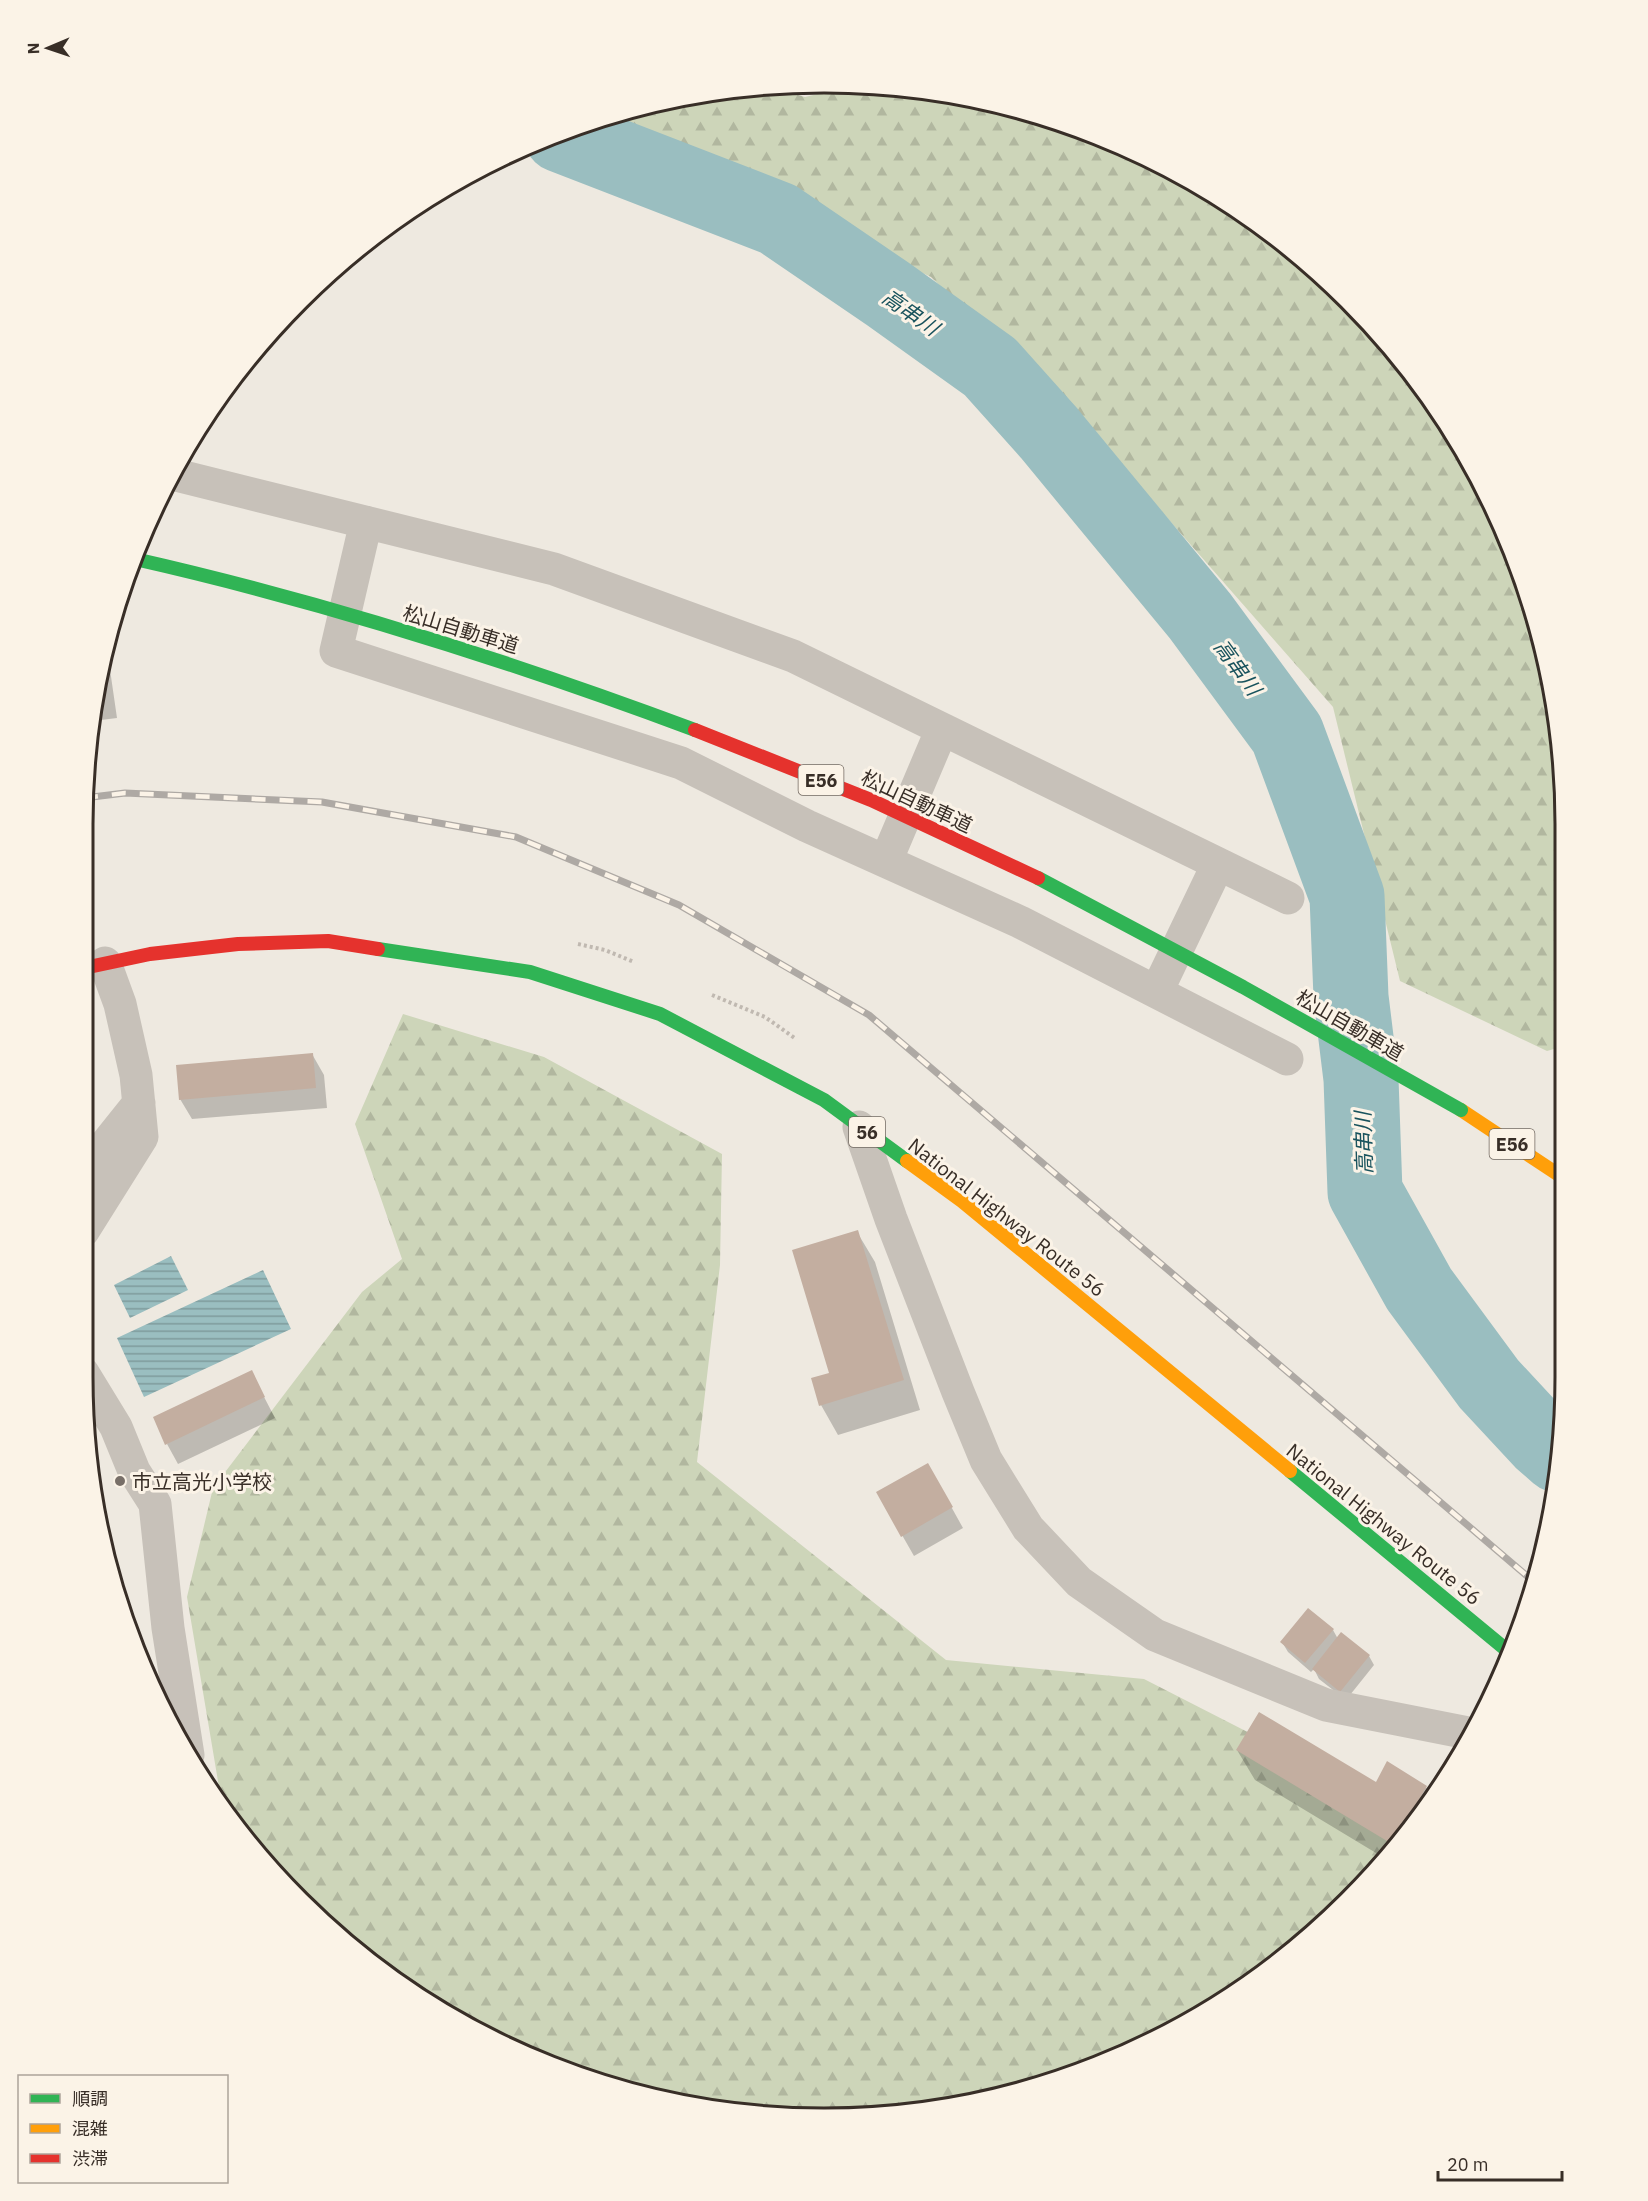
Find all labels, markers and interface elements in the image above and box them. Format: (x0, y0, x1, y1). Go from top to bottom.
north arrow (18, 18, 78, 78)
text: N (23, 42, 43, 55)
water label: 高串川 (877, 282, 946, 343)
street label: 松山自動車道 (400, 599, 522, 659)
water label: 高串川 (1208, 633, 1269, 702)
street label: 松山自動車道 (857, 763, 977, 839)
road number: E56 (798, 765, 844, 795)
street label: 松山自動車道 (1291, 983, 1409, 1067)
water label: 高串川 (1348, 1109, 1378, 1175)
road number: 56 (849, 1117, 885, 1147)
road number: E56 (1490, 1129, 1534, 1159)
street label: National Highway Route 56 (903, 1131, 1111, 1303)
street label: National Highway Route 56 (1281, 1437, 1487, 1611)
place label: 市立高光小学校 (132, 1468, 272, 1495)
marker: 市立高光小学校 (113, 1474, 127, 1488)
legend (18, 2075, 228, 2183)
text: 順調 (72, 2087, 108, 2110)
text: 混雑 (72, 2117, 108, 2140)
scale bar (1438, 2144, 1562, 2182)
text: 渋滞 (72, 2147, 108, 2170)
text: 20 m (1447, 2153, 1489, 2176)

